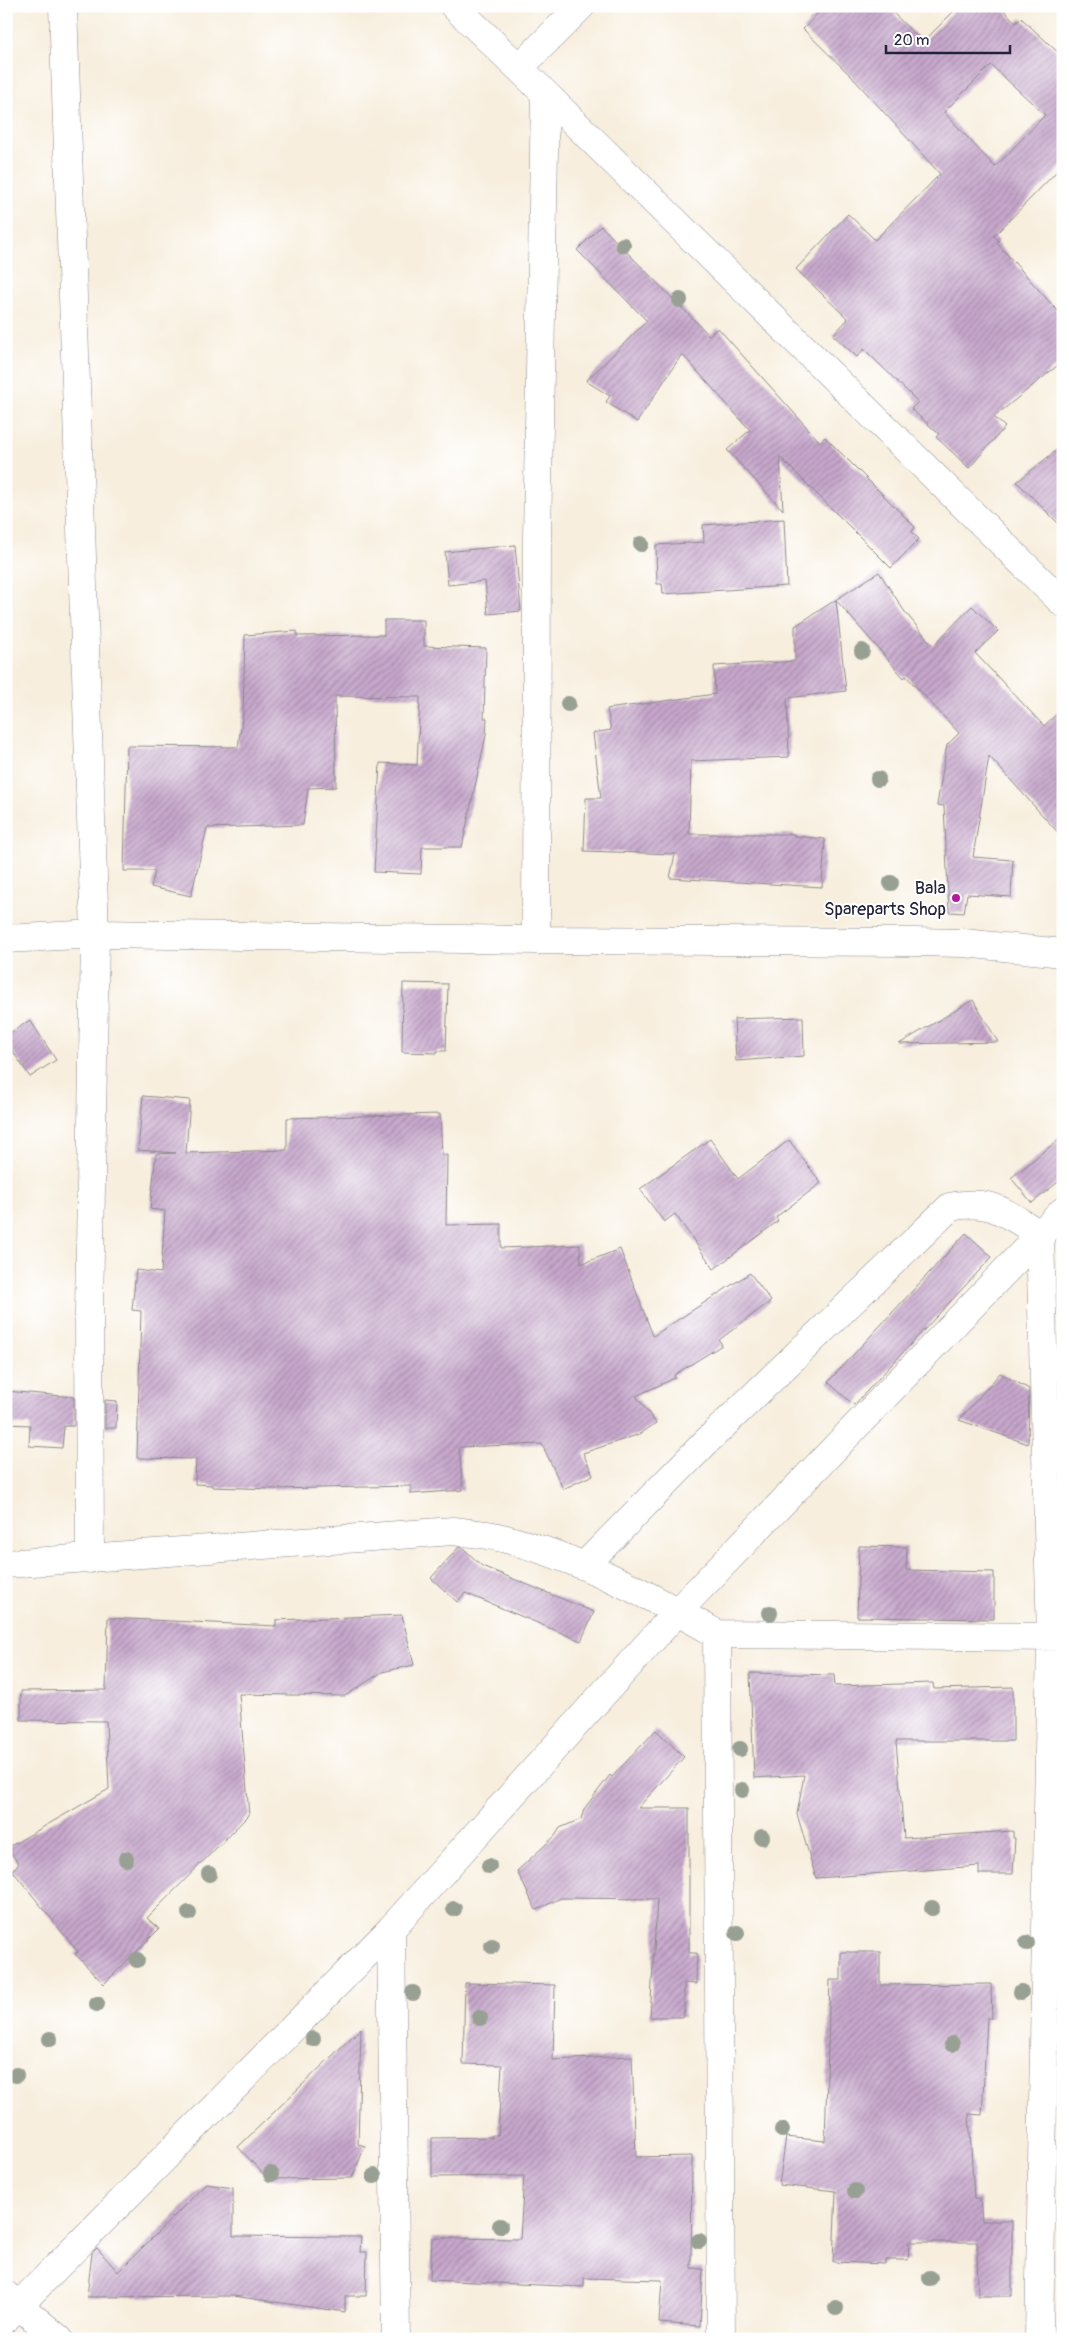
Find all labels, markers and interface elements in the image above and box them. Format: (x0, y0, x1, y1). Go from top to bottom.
scale bar (886, 22, 1010, 54)
text: 20 m (894, 31, 929, 50)
place label: Bala Spareparts Shop (824, 877, 946, 921)
marker: Bala Spareparts Shop (950, 892, 962, 904)

